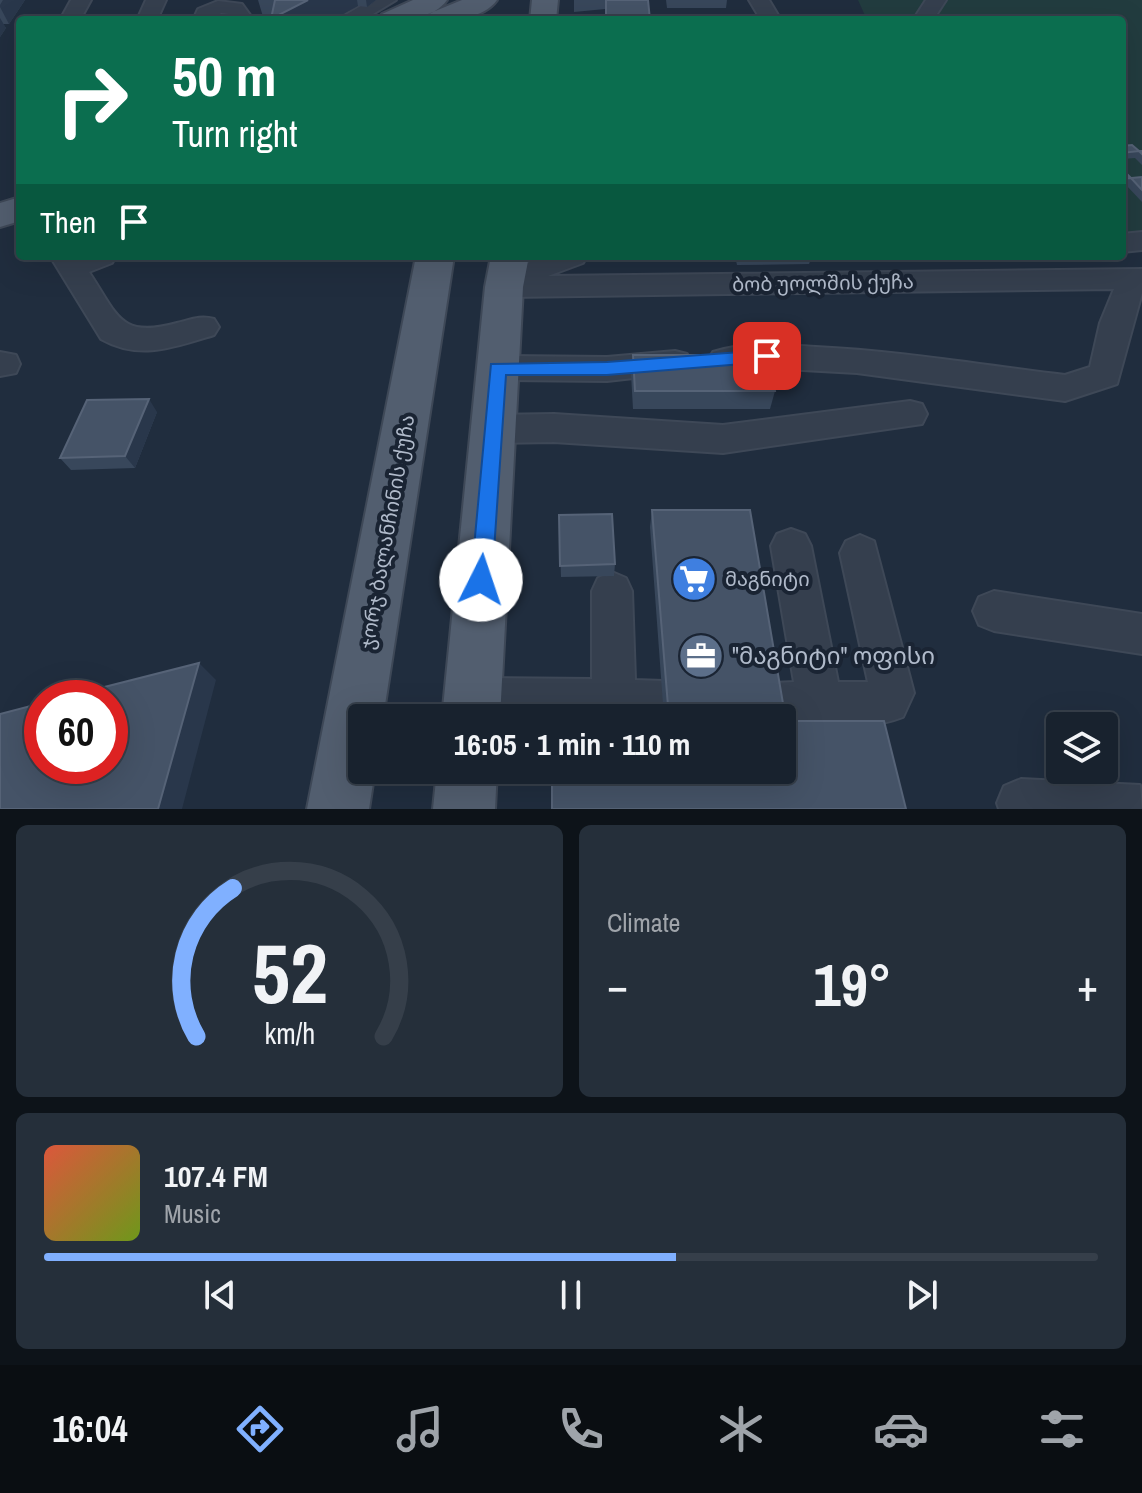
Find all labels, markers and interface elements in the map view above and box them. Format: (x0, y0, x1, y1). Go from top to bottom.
text: 50 m (172, 38, 277, 113)
icon: right (40, 48, 144, 152)
text: Turn right (172, 110, 297, 158)
icon: arrive (112, 200, 156, 244)
text: Then (40, 202, 96, 242)
street label: ბობ უოლშის ქუჩა (732, 267, 914, 298)
pin (733, 322, 801, 390)
icon: arrive (745, 334, 789, 378)
street label: ჯორჯ ბალანჩინის ქუჩა (353, 413, 420, 651)
position arrow (439, 538, 523, 622)
supermarket icon: მაგნიტი (670, 555, 718, 603)
place label: მაგნიტი (725, 565, 810, 592)
office icon: "მაგნიტი" ოფისი (677, 632, 725, 680)
place label: "მაგნიტი" ოფისი (732, 639, 935, 671)
speed limit sign: 60 (24, 680, 128, 784)
map controls (1046, 712, 1118, 784)
button: layers (1046, 712, 1118, 784)
text: 16:05 · 1 min · 110 m (454, 724, 690, 764)
text: Climate (607, 905, 680, 940)
text: 52 (252, 917, 327, 1029)
text: 19° (813, 944, 892, 1025)
text: − (607, 955, 628, 1015)
text: + (1077, 955, 1098, 1015)
text: km/h (264, 1014, 315, 1053)
text: 107.4 FM (164, 1156, 268, 1196)
text: Music (164, 1196, 221, 1231)
icon: previous (198, 1273, 242, 1317)
icon: pause (549, 1273, 593, 1317)
icon: next (900, 1273, 944, 1317)
icon: directions (232, 1401, 288, 1457)
icon: music (392, 1401, 448, 1457)
icon: phone (553, 1401, 609, 1457)
icon: climate (713, 1401, 769, 1457)
icon: car (873, 1401, 929, 1457)
icon: filters (1034, 1401, 1090, 1457)
text: 16:04 (52, 1405, 128, 1453)

